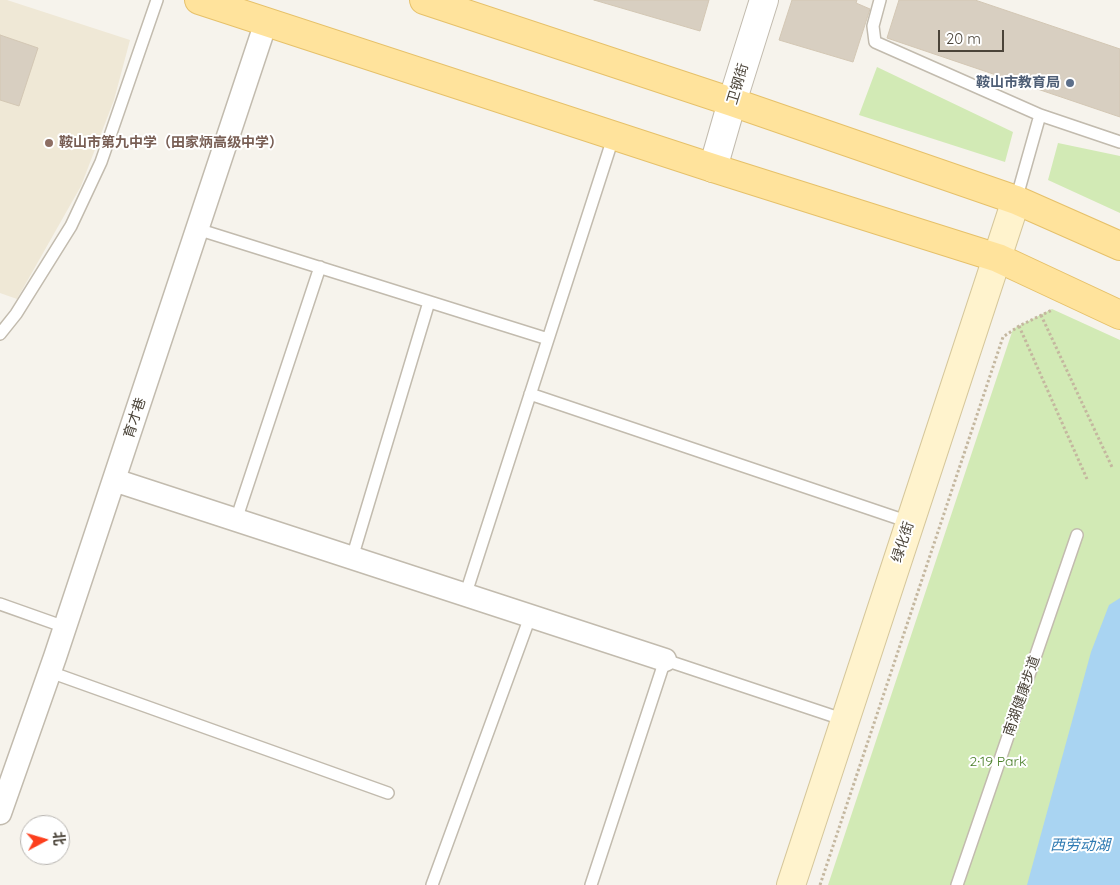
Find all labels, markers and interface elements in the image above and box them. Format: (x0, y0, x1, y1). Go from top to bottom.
scale bar (940, 20, 1006, 52)
text: 20 m (946, 29, 981, 48)
street label: 卫钢街 (724, 61, 752, 107)
place label: 鞍山市教育局 (976, 75, 1060, 91)
marker: 鞍山市教育局 (1064, 77, 1076, 89)
place label: 鞍山市第九中学（田家炳高级中学） (59, 135, 283, 151)
marker: 鞍山市第九中学（田家炳高级中学） (43, 137, 55, 149)
street label: 育才巷 (121, 395, 149, 441)
street label: 绿化街 (889, 519, 917, 565)
street label: 南湖健康步道 (1000, 654, 1044, 738)
park label: 2·19 Park (970, 754, 1026, 770)
north arrow (20, 815, 70, 865)
text: 北 (49, 831, 69, 846)
water label: 西劳动湖 (1050, 836, 1110, 854)

